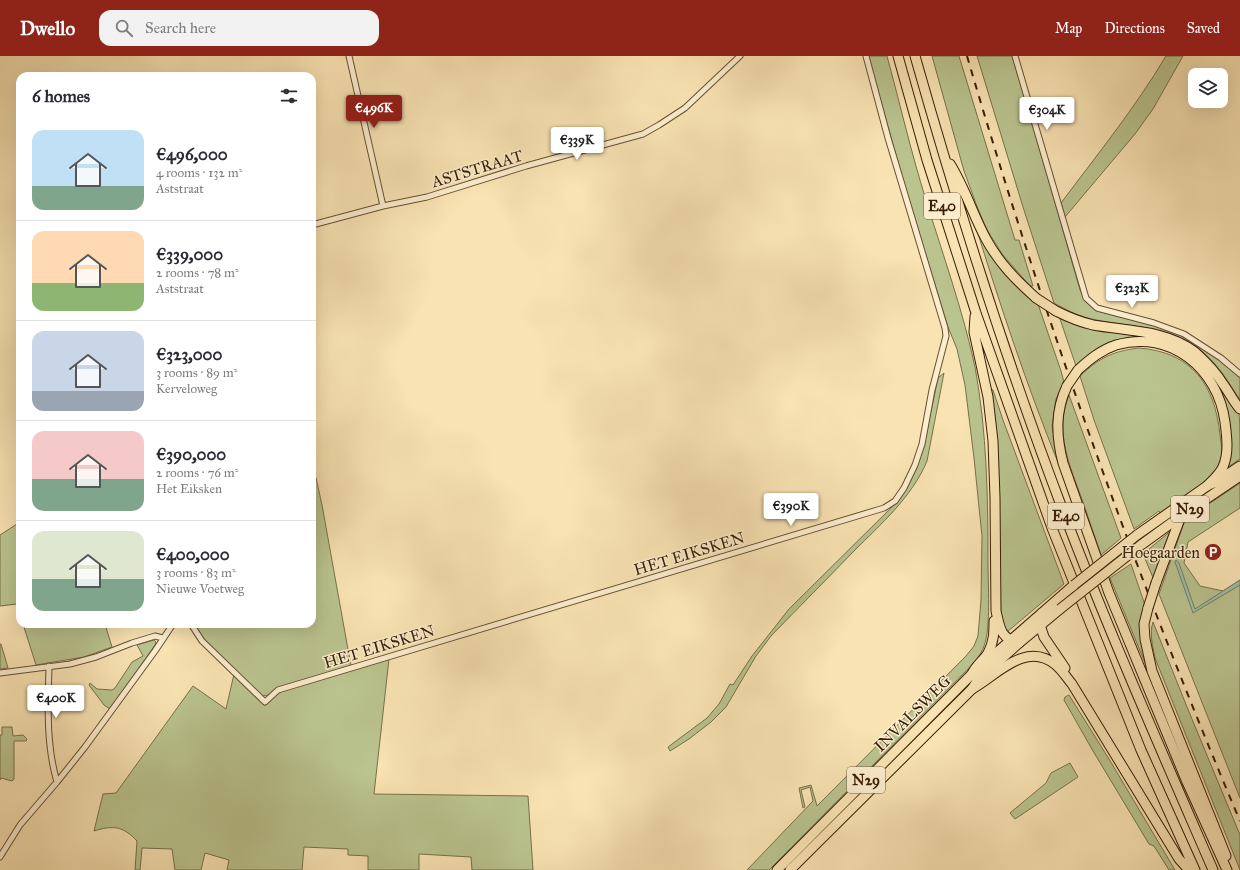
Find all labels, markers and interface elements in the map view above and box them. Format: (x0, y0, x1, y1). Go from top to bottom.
search box (99, 10, 379, 46)
text: Dwello (20, 17, 75, 40)
icon: search (113, 17, 135, 39)
text: Search here (145, 19, 216, 37)
text: Map (1055, 20, 1082, 37)
text: Directions (1104, 20, 1165, 37)
text: Saved (1187, 20, 1220, 37)
map controls (1188, 68, 1228, 108)
button: layers (1188, 68, 1228, 108)
icon: filters (278, 85, 300, 107)
text: 6 homes (32, 86, 90, 107)
pin: €496K (346, 95, 402, 129)
pin: €304K (1019, 97, 1075, 131)
text: €496K (355, 100, 393, 116)
text: €304K (1028, 102, 1066, 118)
pin: €339K (549, 127, 605, 161)
text: €339K (560, 132, 594, 148)
text: €496,000 (156, 144, 228, 165)
icon: home (64, 146, 112, 194)
street label: ASTSTRAAT (428, 146, 525, 192)
text: 4 rooms · 132 m² (156, 165, 242, 181)
text: Aststraat (156, 181, 204, 197)
road number: E40 (924, 193, 960, 219)
text: €339,000 (156, 244, 223, 265)
icon: home (64, 247, 112, 295)
text: 2 rooms · 78 m² (156, 265, 239, 281)
pin: €323K (1104, 275, 1160, 309)
text: €323K (1115, 280, 1149, 296)
text: Aststraat (156, 281, 204, 297)
text: €323,000 (156, 344, 222, 365)
icon: home (64, 347, 112, 395)
text: 3 rooms · 89 m² (156, 365, 238, 381)
text: Kerveloweg (156, 381, 217, 397)
text: €390,000 (156, 444, 226, 465)
icon: home (64, 447, 112, 495)
text: 2 rooms · 76 m² (156, 465, 238, 481)
text: Het Eiksken (156, 481, 222, 497)
pin: €390K (763, 493, 819, 527)
road number: N29 (1171, 496, 1209, 522)
text: €390K (773, 498, 809, 514)
road number: E40 (1048, 503, 1084, 529)
street label: HET EIKSKEN (631, 527, 747, 579)
parking icon: Hoegaarden (1203, 542, 1223, 562)
place label: Hoegaarden (1121, 543, 1200, 563)
text: €400,000 (156, 544, 230, 565)
icon: home (64, 547, 112, 595)
text: 3 rooms · 83 m² (156, 565, 236, 581)
text: Nieuwe Voetweg (156, 581, 244, 597)
street label: HET EIKSKEN (321, 620, 437, 672)
street label: INVALSWEG (870, 671, 955, 756)
pin: €400K (28, 685, 84, 719)
text: €400K (36, 690, 76, 706)
road number: N29 (847, 767, 885, 793)

